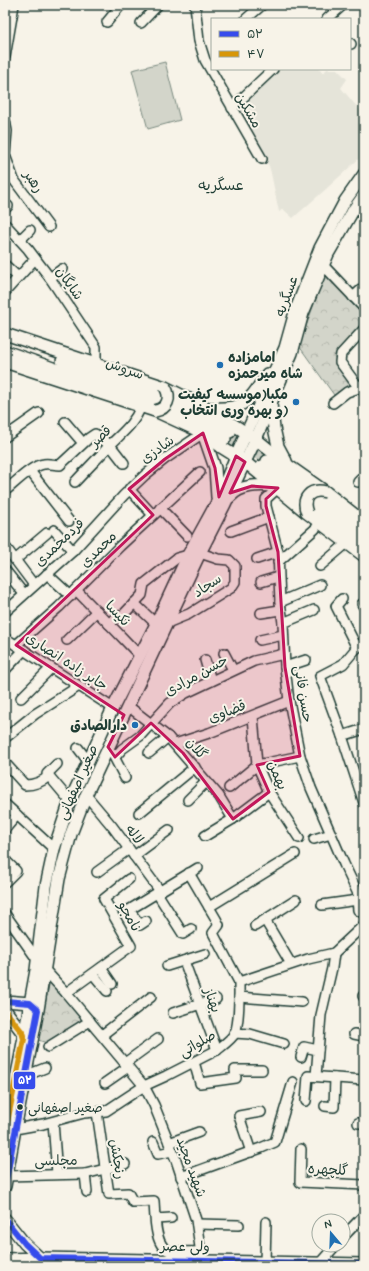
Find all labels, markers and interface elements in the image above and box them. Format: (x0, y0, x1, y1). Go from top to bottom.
legend (211, 18, 351, 70)
text: ۵۲ (247, 27, 263, 43)
text: ۴۷ (247, 47, 264, 63)
street label: مشکین (231, 89, 265, 132)
street label: رهبر (18, 166, 47, 196)
district label: عسگریه (198, 176, 244, 196)
street label: شایگان (51, 263, 87, 304)
street label: عسگریه (271, 273, 303, 319)
place label: امامزاده شاه میرحمزه (228, 349, 302, 383)
street label: سروش (103, 354, 146, 384)
marker: امامزاده شاه میرحمزه (215, 360, 225, 370)
place label: مکبا(موسسه کیفیت و بهره وری انتخاب) (178, 386, 288, 420)
marker: مکبا(موسسه کیفیت و بهره وری انتخاب) (291, 397, 301, 407)
street label: قصر (85, 422, 116, 452)
street label: شادزی (137, 432, 178, 468)
street label: فردمحمدی (31, 515, 88, 571)
street label: محمدی (77, 528, 121, 572)
street label: سجاد (190, 570, 225, 602)
street label: نکیسا (101, 597, 134, 630)
street label: جابر زاده انصاری (22, 629, 111, 695)
street label: حسن مرادی (162, 651, 231, 701)
street label: حسن فانی (290, 664, 316, 724)
street label: قضاوی (206, 697, 249, 727)
place label: دارالصادق (70, 717, 127, 735)
marker: دارالصادق (130, 720, 140, 730)
street label: گلان (182, 734, 211, 763)
street label: صغیر اصفهانی (53, 742, 102, 823)
street label: بهمن (263, 758, 291, 793)
street label: لاله (121, 821, 147, 848)
street label: نامجو (113, 897, 145, 935)
street label: بهناز (199, 984, 225, 1015)
street label: صلواتی (176, 1026, 219, 1062)
line badge: ۵۲ (13, 1071, 36, 1090)
text: ۵۲ (18, 1074, 32, 1088)
place label: صغیر اصفهانی (28, 1100, 103, 1117)
marker: صغیر اصفهانی (15, 1102, 25, 1112)
street label: شهید مجید (172, 1135, 210, 1200)
street label: رنجکش (105, 1138, 129, 1181)
street label: مجلسی (34, 1152, 78, 1170)
street label: گلچهره (307, 1160, 349, 1180)
north arrow (311, 1213, 351, 1253)
text: N (322, 1217, 334, 1232)
street label: ولی عصر (159, 1238, 210, 1256)

